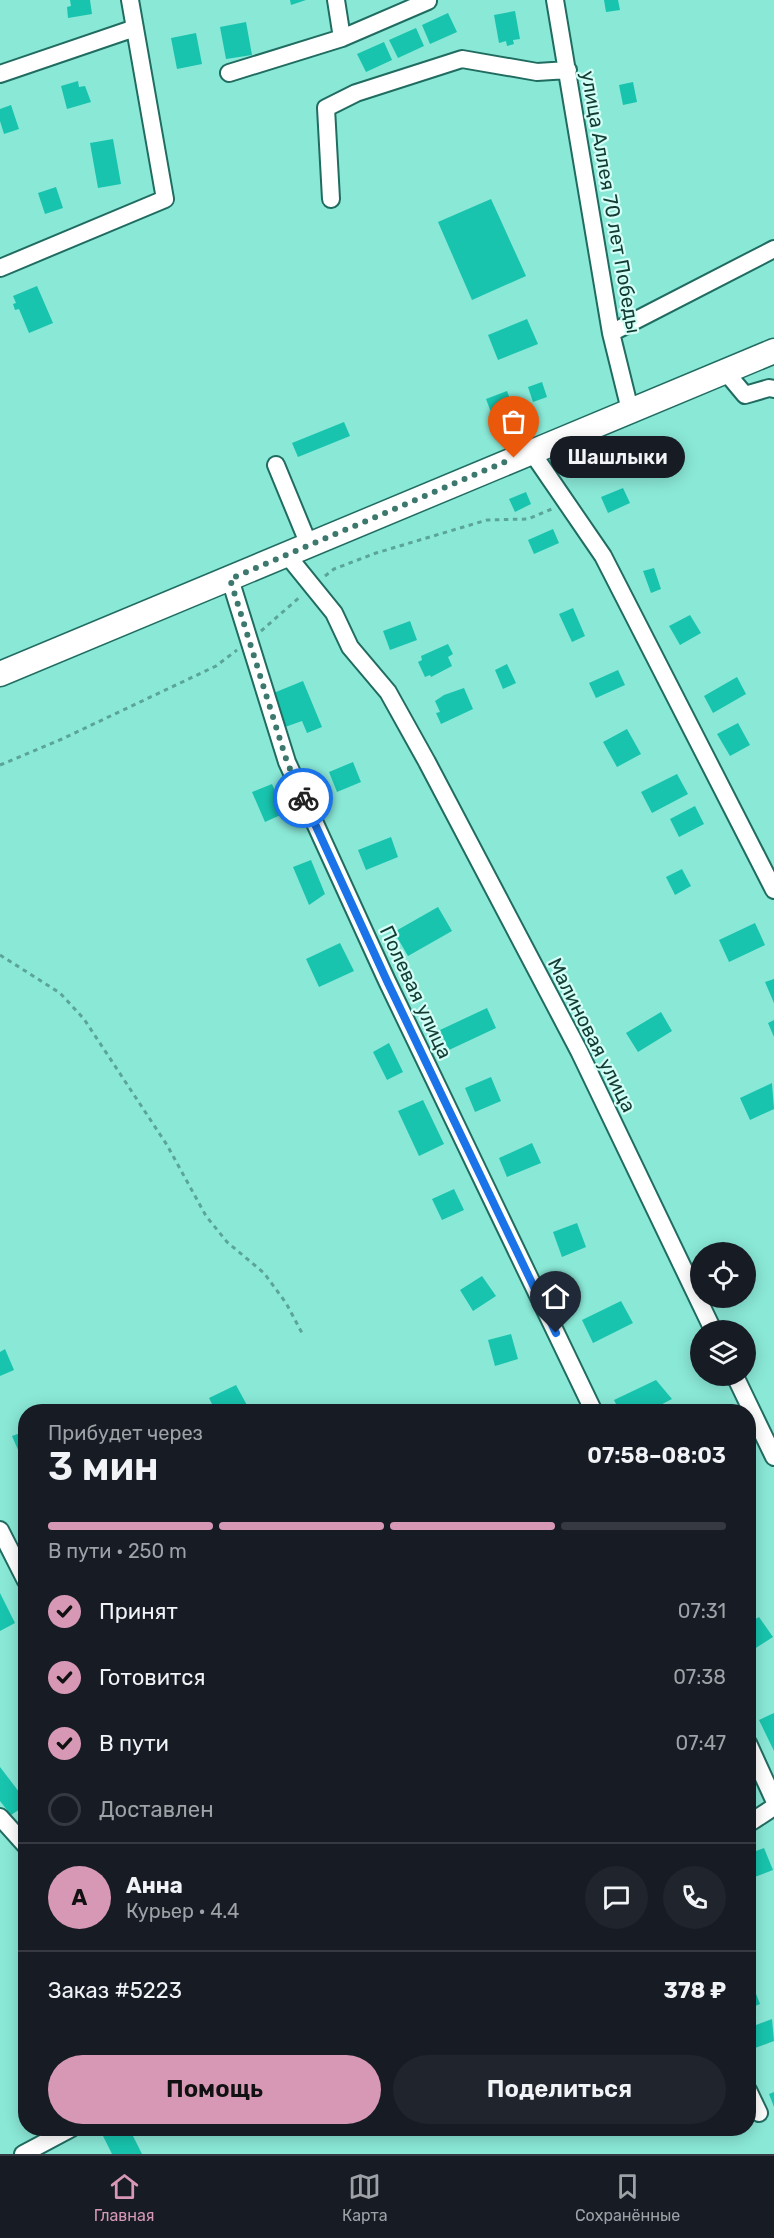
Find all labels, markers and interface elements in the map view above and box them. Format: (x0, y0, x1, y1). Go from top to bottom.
street label: улица Аллея 70 лет Победы (576, 69, 646, 335)
pin (488, 396, 539, 458)
icon: bag (497, 405, 530, 438)
callout: Шашлыки (550, 437, 685, 479)
text: Шашлыки (567, 445, 668, 469)
courier (273, 768, 333, 828)
icon: bike (287, 782, 320, 815)
street label: Полевая улица (375, 922, 457, 1062)
street label: Малиновая улица (543, 954, 641, 1116)
map controls (690, 1242, 756, 1386)
button: locate (690, 1242, 756, 1308)
pin (530, 1271, 581, 1333)
icon: home (539, 1280, 572, 1313)
button: layers (690, 1320, 756, 1386)
text: Прибудет через (48, 1421, 203, 1445)
text: 07:58–08:03 (587, 1442, 726, 1469)
text: 3 мин (48, 1444, 159, 1490)
text: В пути · 250 m (48, 1539, 187, 1563)
icon: check (48, 1595, 81, 1628)
text: Принят (99, 1598, 178, 1625)
text: 07:31 (678, 1599, 726, 1623)
icon: check (48, 1661, 81, 1694)
text: Готовится (99, 1664, 205, 1691)
text: 07:38 (673, 1665, 726, 1689)
icon: check (48, 1727, 81, 1760)
text: В пути (99, 1730, 169, 1757)
text: 07:47 (676, 1731, 726, 1755)
text: Доставлен (99, 1796, 214, 1823)
button: chat (585, 1866, 648, 1929)
button: phone (663, 1866, 726, 1929)
text: Анна (126, 1872, 183, 1899)
text: А (72, 1884, 87, 1911)
text: Курьер · 4.4 (126, 1899, 239, 1923)
text: Заказ #5223 (48, 1977, 182, 2004)
text: 378 ₽ (663, 1977, 726, 2004)
button: Помощь (48, 2055, 381, 2124)
button: Поделиться (393, 2055, 726, 2124)
tab: Главная (94, 2170, 155, 2225)
tab: Карта (342, 2170, 388, 2225)
tab: Сохранённые (575, 2170, 680, 2225)

